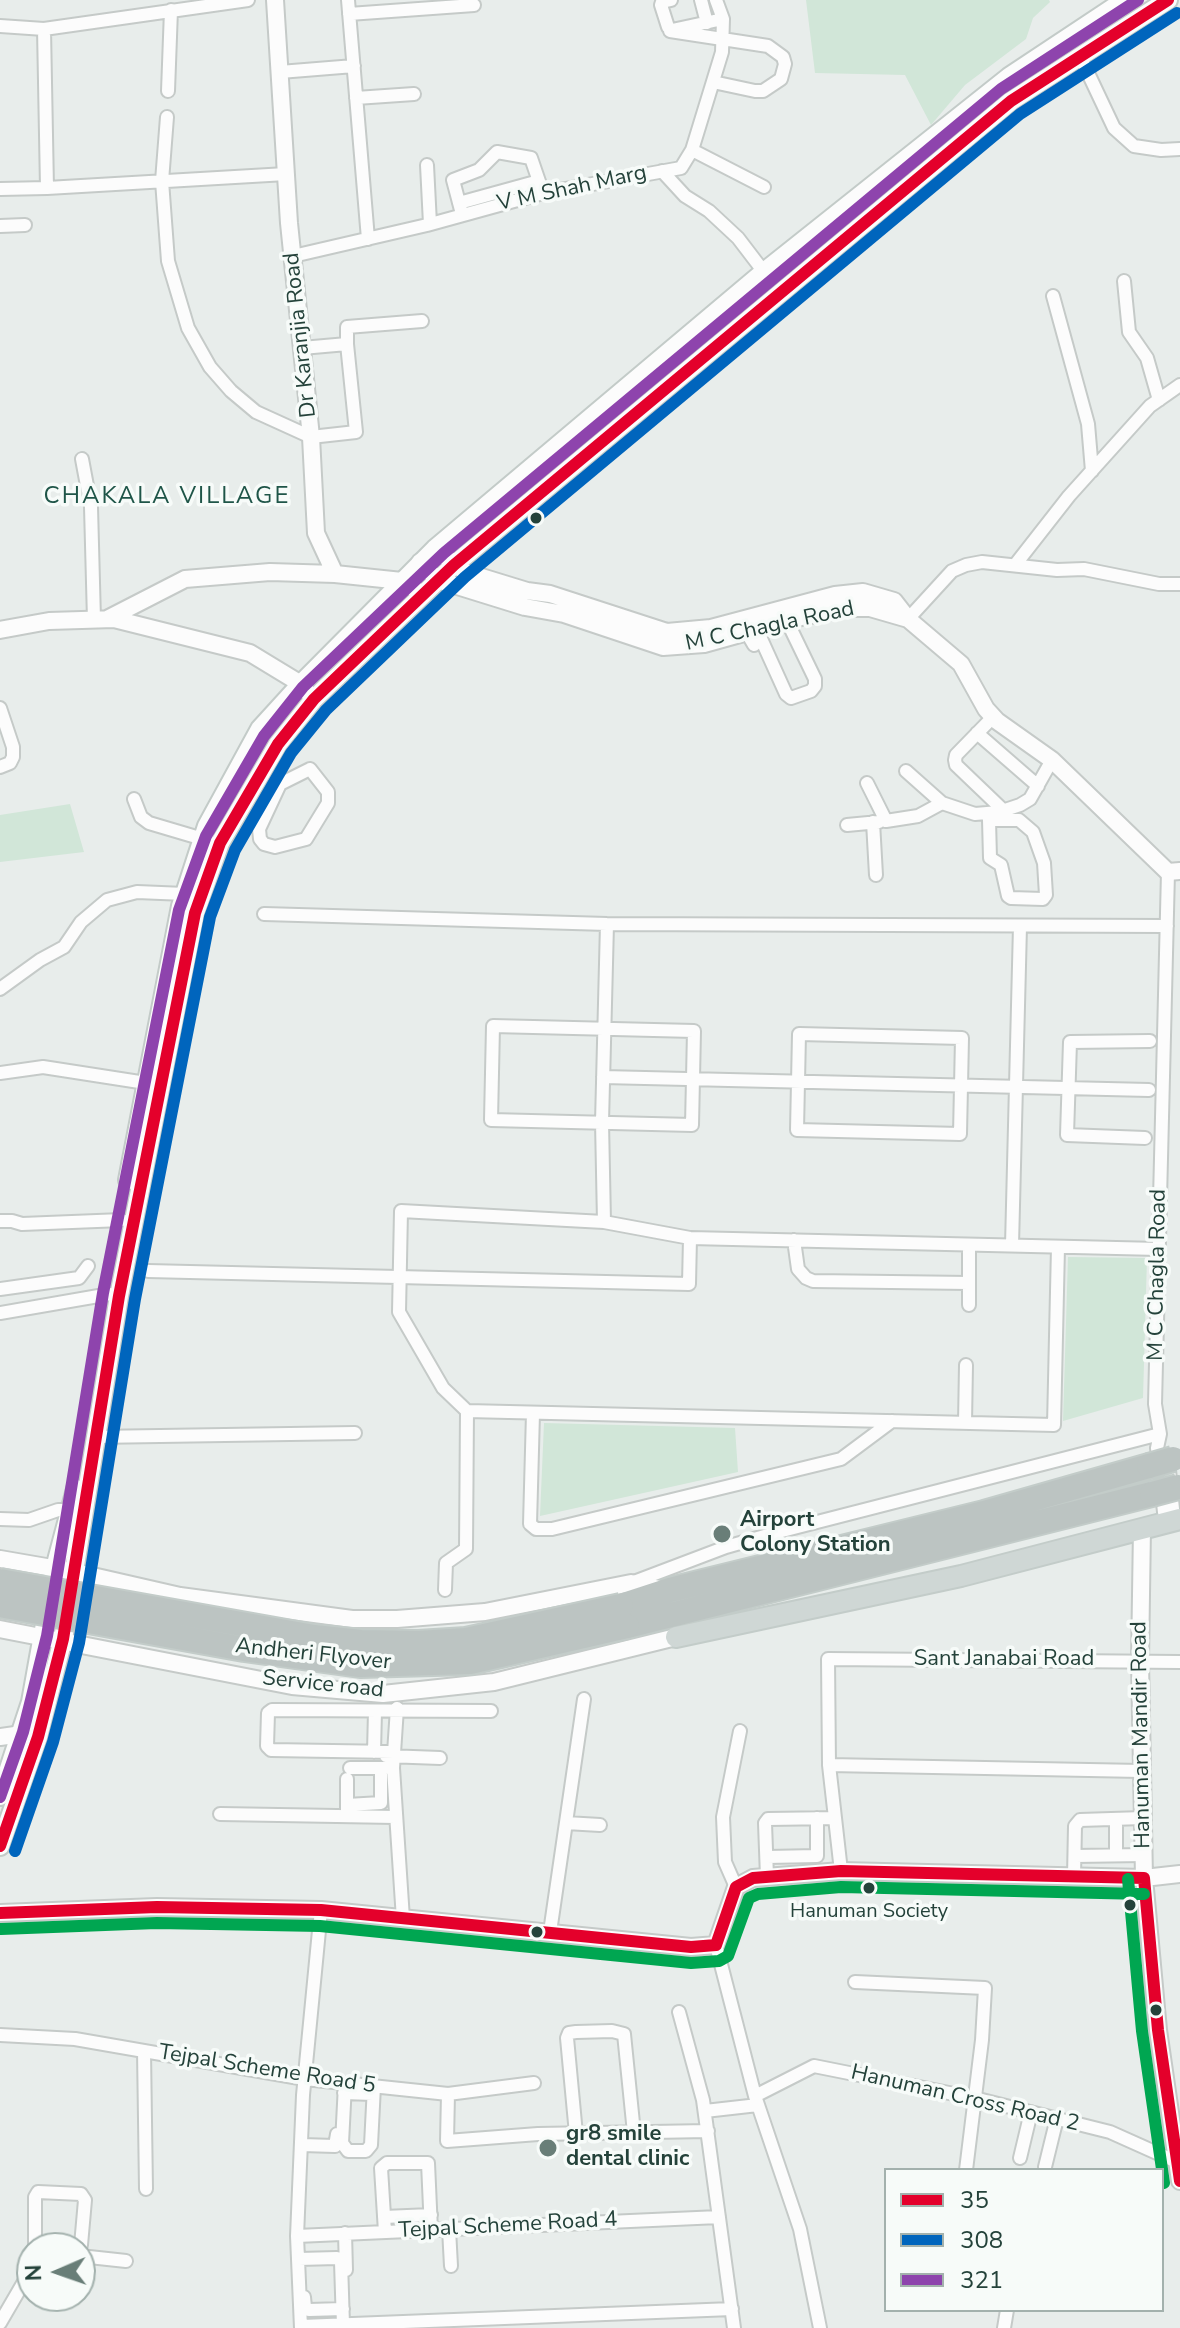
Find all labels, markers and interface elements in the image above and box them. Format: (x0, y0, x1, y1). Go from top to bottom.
street label: V M Shah Marg (495, 160, 649, 218)
street label: Dr Karanjia Road (279, 251, 323, 419)
district label: CHAKALA VILLAGE (44, 483, 290, 511)
unlabelled marker (528, 510, 544, 526)
street label: M C Chagla Road (683, 596, 857, 658)
street label: M C Chagla Road (1143, 1189, 1173, 1361)
place label: Airport Colony Station (740, 1508, 891, 1560)
marker: Airport Colony Station (711, 1523, 733, 1545)
street label: Hanuman Mandir Road (1127, 1621, 1157, 1849)
street label: Andheri Flyover (234, 1634, 392, 1676)
street label: Sant Janabai Road (914, 1647, 1094, 1673)
street label: Service road (261, 1665, 385, 1705)
marker: Hanuman Society (861, 1880, 877, 1896)
unlabelled marker (1122, 1897, 1138, 1913)
place label: Hanuman Society (790, 1900, 948, 1924)
unlabelled marker (529, 1924, 545, 1940)
unlabelled marker (1148, 2002, 1164, 2018)
street label: Tejpal Scheme Road 5 (157, 2040, 377, 2100)
street label: Hanuman Cross Road 2 (848, 2060, 1082, 2138)
place label: gr8 smile dental clinic (566, 2122, 689, 2174)
marker: gr8 smile dental clinic (537, 2137, 559, 2159)
legend (884, 2168, 1164, 2312)
text: 35 (960, 2184, 989, 2216)
street label: Tejpal Scheme Road 4 (398, 2207, 618, 2245)
text: 308 (960, 2224, 1003, 2256)
north arrow (16, 2232, 96, 2312)
text: N (19, 2264, 49, 2282)
text: 321 (960, 2264, 1003, 2296)

